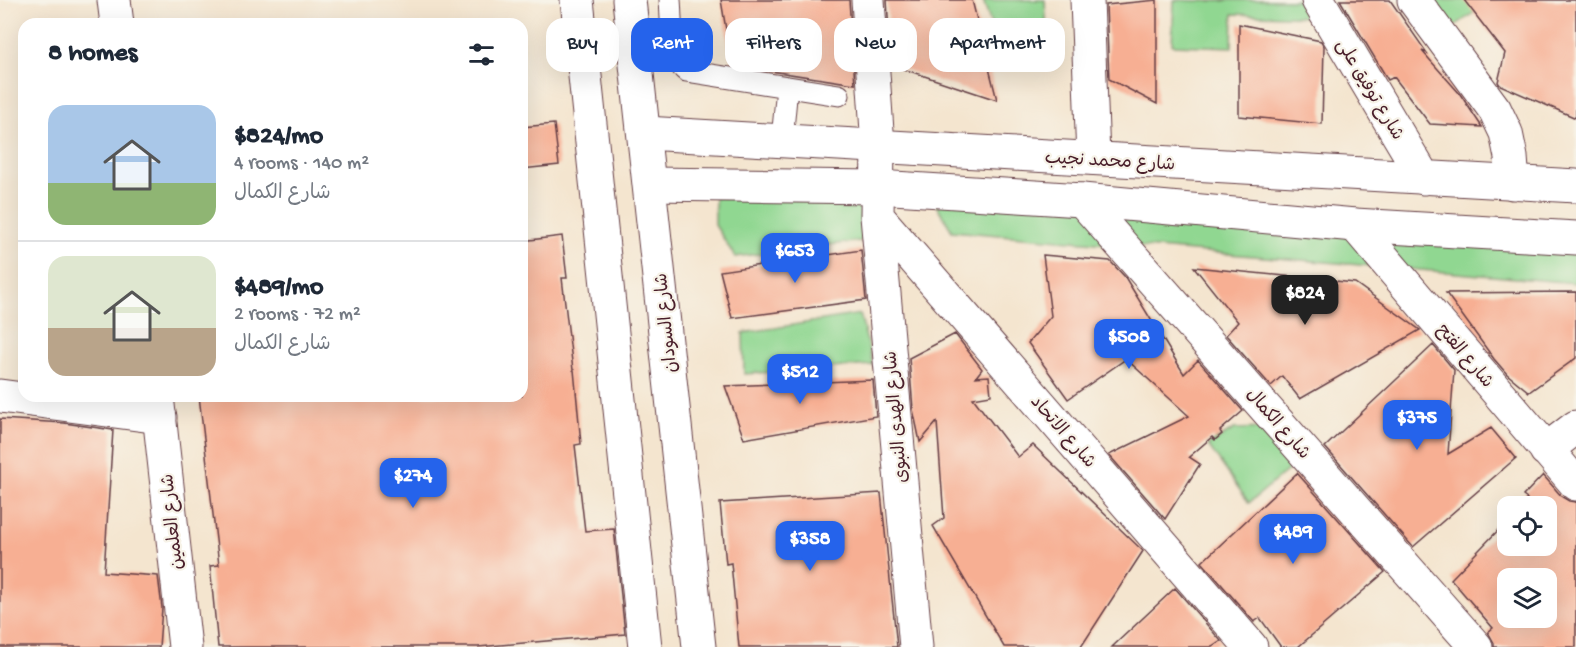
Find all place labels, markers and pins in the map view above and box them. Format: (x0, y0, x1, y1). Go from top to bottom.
pin: $653 (759, 233, 831, 284)
pin: $824 (1269, 275, 1341, 326)
pin: $508 (1093, 319, 1165, 370)
pin: $512 (764, 354, 836, 405)
pin: $375 (1381, 400, 1453, 451)
pin: $274 (377, 458, 449, 509)
pin: $489 (1257, 514, 1329, 565)
pin: $358 (774, 521, 846, 572)

